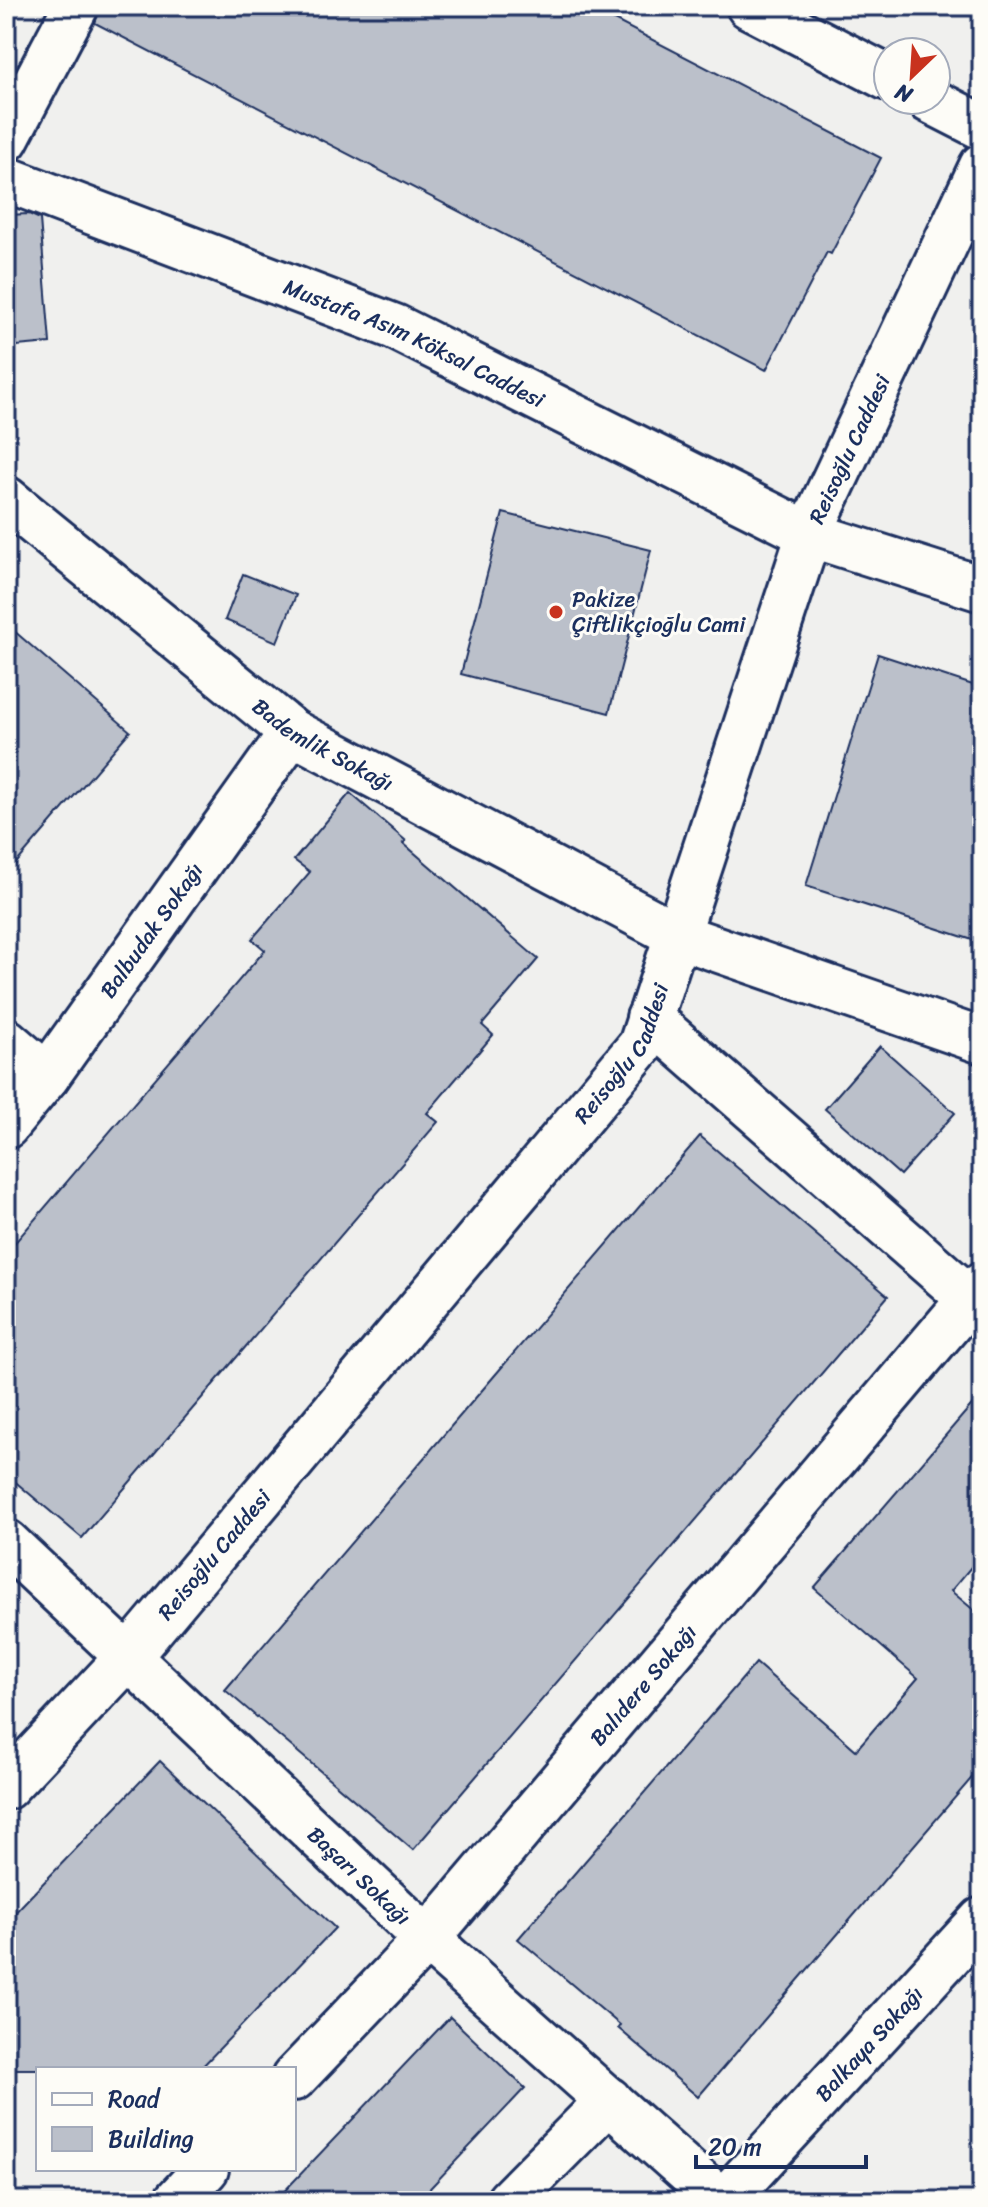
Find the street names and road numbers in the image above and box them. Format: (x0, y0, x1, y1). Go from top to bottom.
street label: Mustafa Asım Köksal Caddesi (278, 267, 553, 419)
street label: Reisoğlu Caddesi (797, 367, 901, 530)
street label: Bademlik Sokağı (244, 687, 401, 802)
street label: Balbudak Sokağı (89, 854, 213, 1006)
street label: Reisoğlu Caddesi (563, 977, 680, 1132)
street label: Reisoğlu Caddesi (147, 1479, 281, 1629)
street label: Balıdere Sokağı (579, 1614, 707, 1755)
street label: Başarı Sokağı (298, 1816, 421, 1935)
street label: Balkaya Sokağı (805, 1976, 933, 2111)

